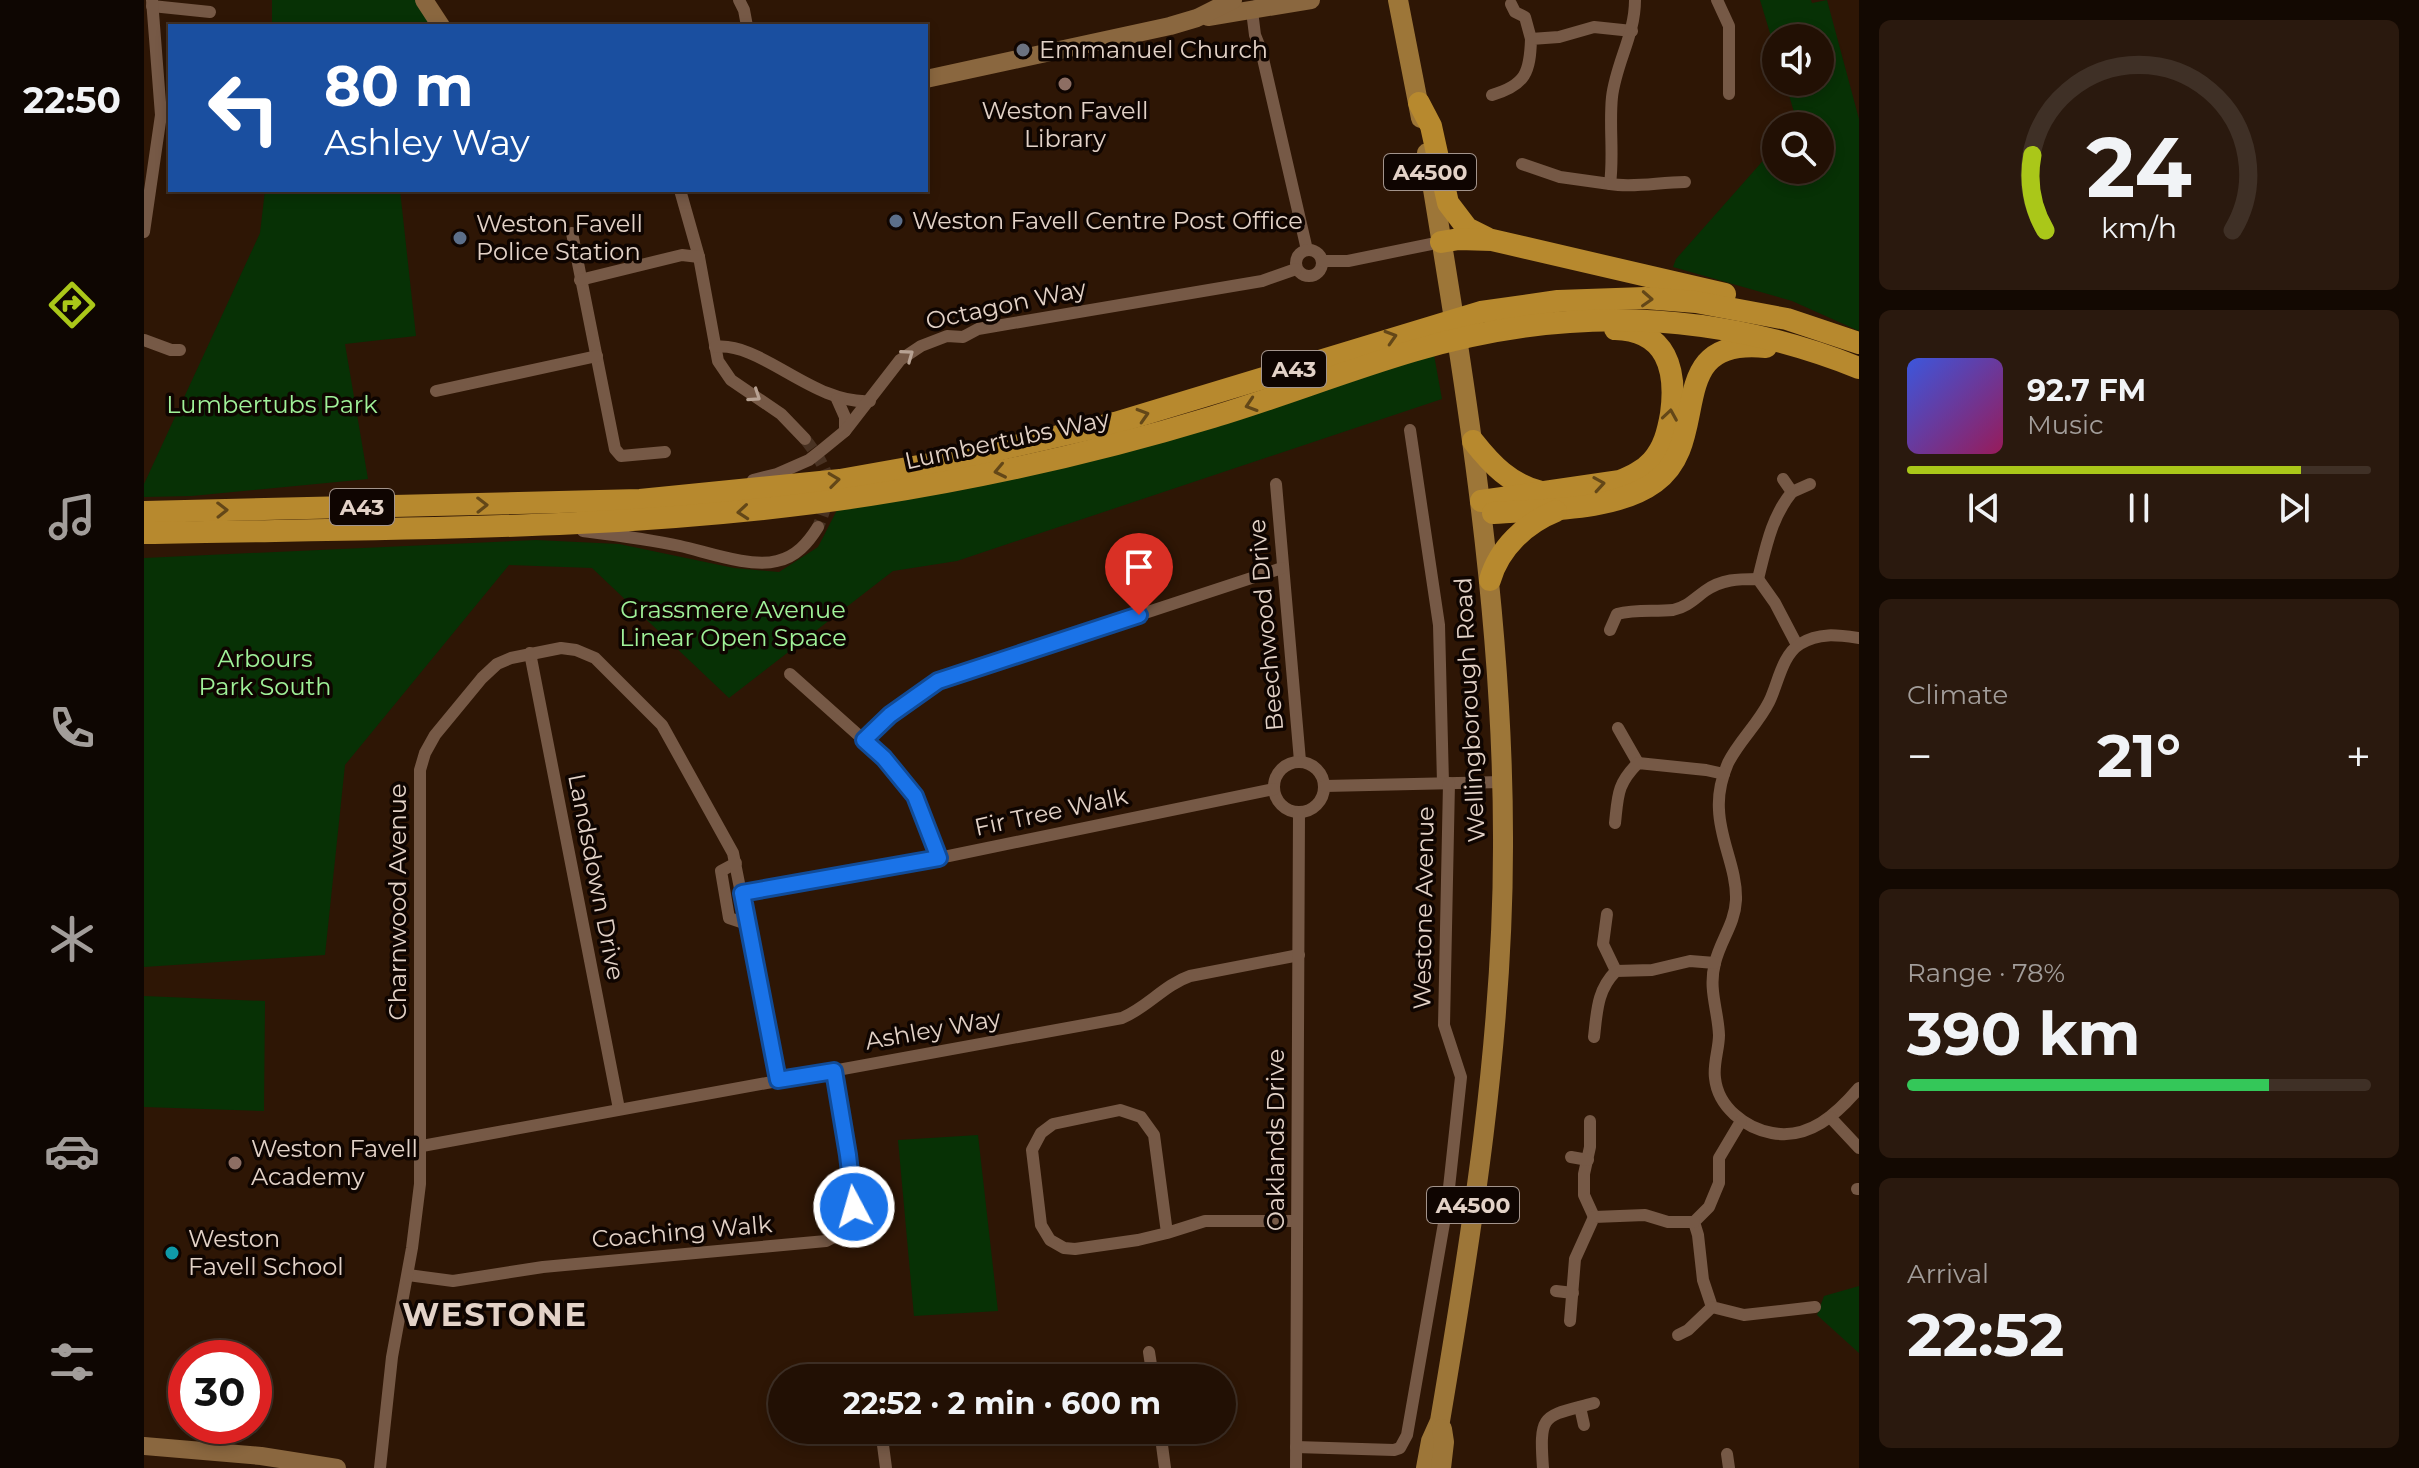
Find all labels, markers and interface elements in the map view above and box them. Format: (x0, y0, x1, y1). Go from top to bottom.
map controls (1762, 24, 1834, 184)
button: sound (1762, 24, 1834, 96)
place label: Emmanuel Church (1039, 35, 1268, 64)
marker: Emmanuel Church (1014, 41, 1032, 59)
text: 80 m (324, 52, 474, 120)
icon: left (192, 56, 296, 160)
marker: Weston Favell Library (1056, 75, 1074, 93)
text: 22:50 (23, 78, 121, 122)
place label: Weston Favell Library (981, 96, 1149, 153)
button: search (1762, 112, 1834, 184)
text: 24 (2086, 115, 2192, 217)
text: Ashley Way (324, 120, 530, 164)
road number: A4500 (1384, 154, 1476, 190)
place label: Weston Favell Centre Post Office (912, 206, 1303, 235)
place label: Weston Favell Police Station (476, 209, 643, 266)
text: km/h (2101, 210, 2177, 245)
marker: Weston Favell Centre Post Office (887, 212, 905, 230)
marker: Weston Favell Police Station (451, 229, 469, 247)
street label: Octagon Way (923, 273, 1089, 336)
icon: directions (44, 277, 100, 333)
one-way arrow (1641, 290, 1654, 307)
one-way arrow (1384, 330, 1398, 346)
one-way arrow (899, 351, 914, 365)
road number: A43 (1262, 351, 1326, 387)
text: 92.7 FM (2027, 372, 2146, 409)
one-way arrow (746, 386, 761, 401)
park label: Lumbertubs Park (166, 390, 378, 419)
one-way arrow (1245, 396, 1259, 412)
street label: Lumbertubs Way (902, 404, 1112, 475)
one-way arrow (1136, 408, 1149, 424)
one-way arrow (1661, 408, 1678, 421)
text: Music (2027, 409, 2104, 441)
one-way arrow (994, 462, 1007, 479)
one-way arrow (827, 472, 841, 489)
one-way arrow (1592, 476, 1606, 493)
icon: previous (1962, 486, 2006, 530)
icon: pause (2117, 486, 2161, 530)
icon: next (2272, 486, 2316, 530)
icon: music (44, 489, 100, 545)
road number: A43 (330, 489, 394, 525)
one-way arrow (476, 496, 489, 514)
one-way arrow (216, 502, 229, 519)
one-way arrow (736, 503, 749, 520)
street label: Beechwood Drive (1242, 518, 1289, 732)
pin (1105, 533, 1173, 615)
icon: arrive (1117, 545, 1161, 589)
street label: Wellingborough Road (1448, 577, 1491, 843)
park label: Grassmere Avenue Linear Open Space (619, 595, 847, 652)
park label: Arbours Park South (198, 644, 332, 701)
text: Climate (1907, 679, 2008, 711)
icon: phone (44, 700, 100, 756)
text: 21° (2097, 719, 2181, 792)
text: − (1907, 729, 1932, 783)
text: + (2346, 729, 2371, 783)
street label: Landsdown Drive (562, 771, 631, 983)
street label: Fir Tree Walk (972, 781, 1131, 842)
street label: Charnwood Avenue (383, 784, 412, 1020)
street label: Westone Avenue (1407, 806, 1440, 1010)
icon: climate (44, 911, 100, 967)
text: Range · 78% (1907, 957, 2065, 989)
text: 390 km (1907, 997, 2140, 1070)
street label: Ashley Way (863, 1003, 1003, 1056)
street label: Oaklands Drive (1261, 1049, 1290, 1231)
icon: car (44, 1123, 100, 1179)
place label: Weston Favell Academy (251, 1134, 418, 1191)
marker: Weston Favell Academy (226, 1154, 244, 1172)
position arrow (812, 1165, 896, 1249)
road number: A4500 (1427, 1187, 1519, 1223)
street label: Coaching Walk (591, 1209, 774, 1254)
place label: Weston Favell School (188, 1224, 344, 1281)
marker: Weston Favell School (163, 1244, 181, 1262)
text: Arrival (1907, 1258, 1989, 1290)
district label: WESTONE (402, 1295, 588, 1334)
text: 22:52 (1907, 1298, 2064, 1371)
icon: filters (44, 1334, 100, 1390)
speed limit sign: 30 (168, 1340, 272, 1444)
text: 22:52 · 2 min · 600 m (843, 1385, 1161, 1422)

